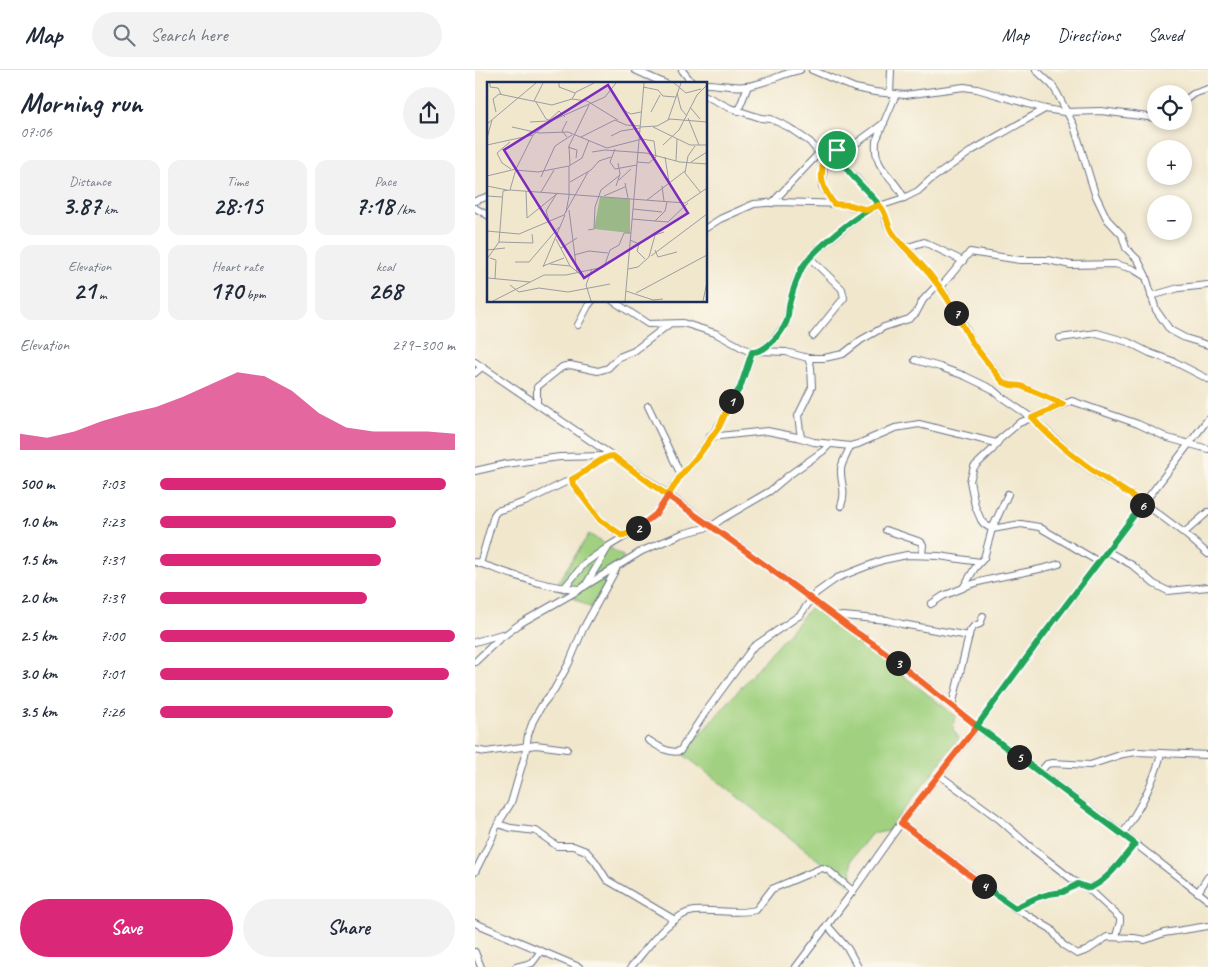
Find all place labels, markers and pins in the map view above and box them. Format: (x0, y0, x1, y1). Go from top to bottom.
pin (816, 129, 858, 171)
pin: 7 (943, 300, 969, 326)
pin: 1 (719, 388, 743, 414)
pin: 6 (1129, 492, 1155, 518)
pin: 2 (625, 516, 651, 540)
pin: 3 (885, 650, 911, 676)
pin: 5 (1007, 744, 1031, 770)
pin: 4 (971, 874, 997, 898)

